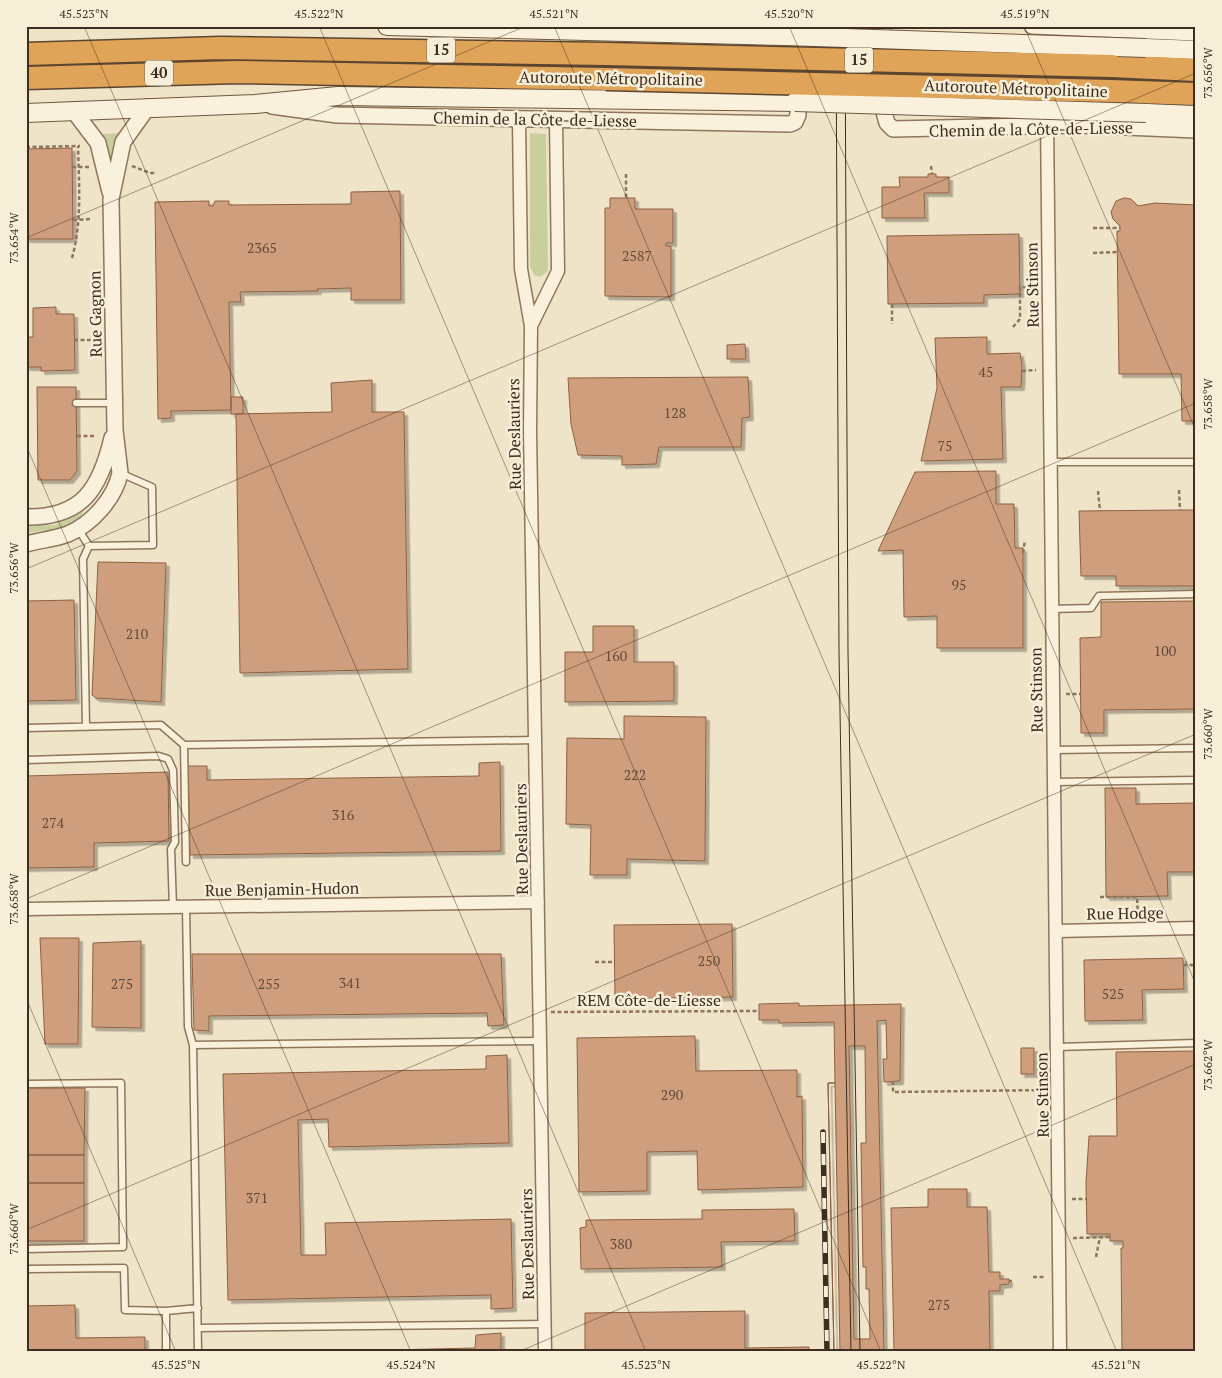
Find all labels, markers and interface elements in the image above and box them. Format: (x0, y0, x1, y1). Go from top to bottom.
text: 45.523°N (59, 6, 109, 21)
text: 45.522°N (294, 6, 344, 21)
text: 45.521°N (529, 6, 579, 21)
text: 45.520°N (764, 6, 814, 21)
text: 45.519°N (1000, 6, 1050, 21)
road number: 15 (427, 38, 455, 62)
text: 73.656°W (1200, 46, 1215, 99)
road number: 15 (845, 48, 873, 72)
road number: 40 (145, 60, 173, 86)
street label: Autoroute Métropolitaine (519, 65, 703, 91)
street label: Autoroute Métropolitaine (924, 74, 1108, 102)
street label: Chemin de la Côte-de-Liesse (433, 106, 637, 132)
street label: Chemin de la Côte-de-Liesse (929, 116, 1133, 142)
text: 73.654°W (6, 211, 21, 264)
house number: 2365 (247, 238, 277, 257)
street label: Rue Stinson (1020, 242, 1044, 328)
house number: 2587 (622, 246, 652, 265)
street label: Rue Gagnon (83, 270, 107, 358)
house number: 45 (979, 362, 993, 381)
text: 73.658°W (1200, 377, 1215, 430)
street label: Rue Deslauriers (502, 378, 526, 490)
house number: 128 (664, 403, 686, 422)
house number: 75 (938, 436, 952, 455)
text: 73.656°W (6, 541, 21, 594)
house number: 95 (952, 575, 966, 594)
house number: 210 (126, 624, 148, 643)
house number: 100 (1154, 641, 1176, 660)
house number: 160 (605, 646, 627, 665)
street label: Rue Stinson (1024, 647, 1048, 733)
text: 73.660°W (1200, 707, 1215, 760)
house number: 222 (624, 765, 646, 784)
street label: Rue Deslauriers (509, 783, 533, 895)
house number: 316 (332, 805, 355, 824)
house number: 274 (42, 813, 65, 832)
text: 73.658°W (6, 872, 21, 925)
street label: Rue Benjamin-Hudon (205, 877, 360, 901)
street label: Rue Hodge (1086, 901, 1164, 925)
house number: 250 (698, 951, 720, 970)
house number: 341 (339, 973, 361, 992)
house number: 275 (111, 974, 133, 993)
house number: 255 (258, 974, 280, 993)
house number: 525 (1102, 984, 1124, 1003)
street label: REM Côte-de-Liesse (577, 989, 721, 1011)
text: 73.662°W (1200, 1038, 1215, 1091)
street label: Rue Stinson (1030, 1052, 1054, 1138)
house number: 290 (661, 1085, 683, 1104)
house number: 371 (246, 1188, 268, 1207)
street label: Rue Deslauriers (515, 1188, 539, 1300)
text: 73.660°W (6, 1202, 21, 1255)
house number: 380 (610, 1234, 632, 1253)
house number: 275 (928, 1295, 950, 1314)
text: 45.525°N (151, 1357, 201, 1372)
text: 45.524°N (386, 1357, 436, 1372)
text: 45.523°N (621, 1357, 671, 1372)
text: 45.522°N (856, 1357, 906, 1372)
text: 45.521°N (1091, 1357, 1141, 1372)

